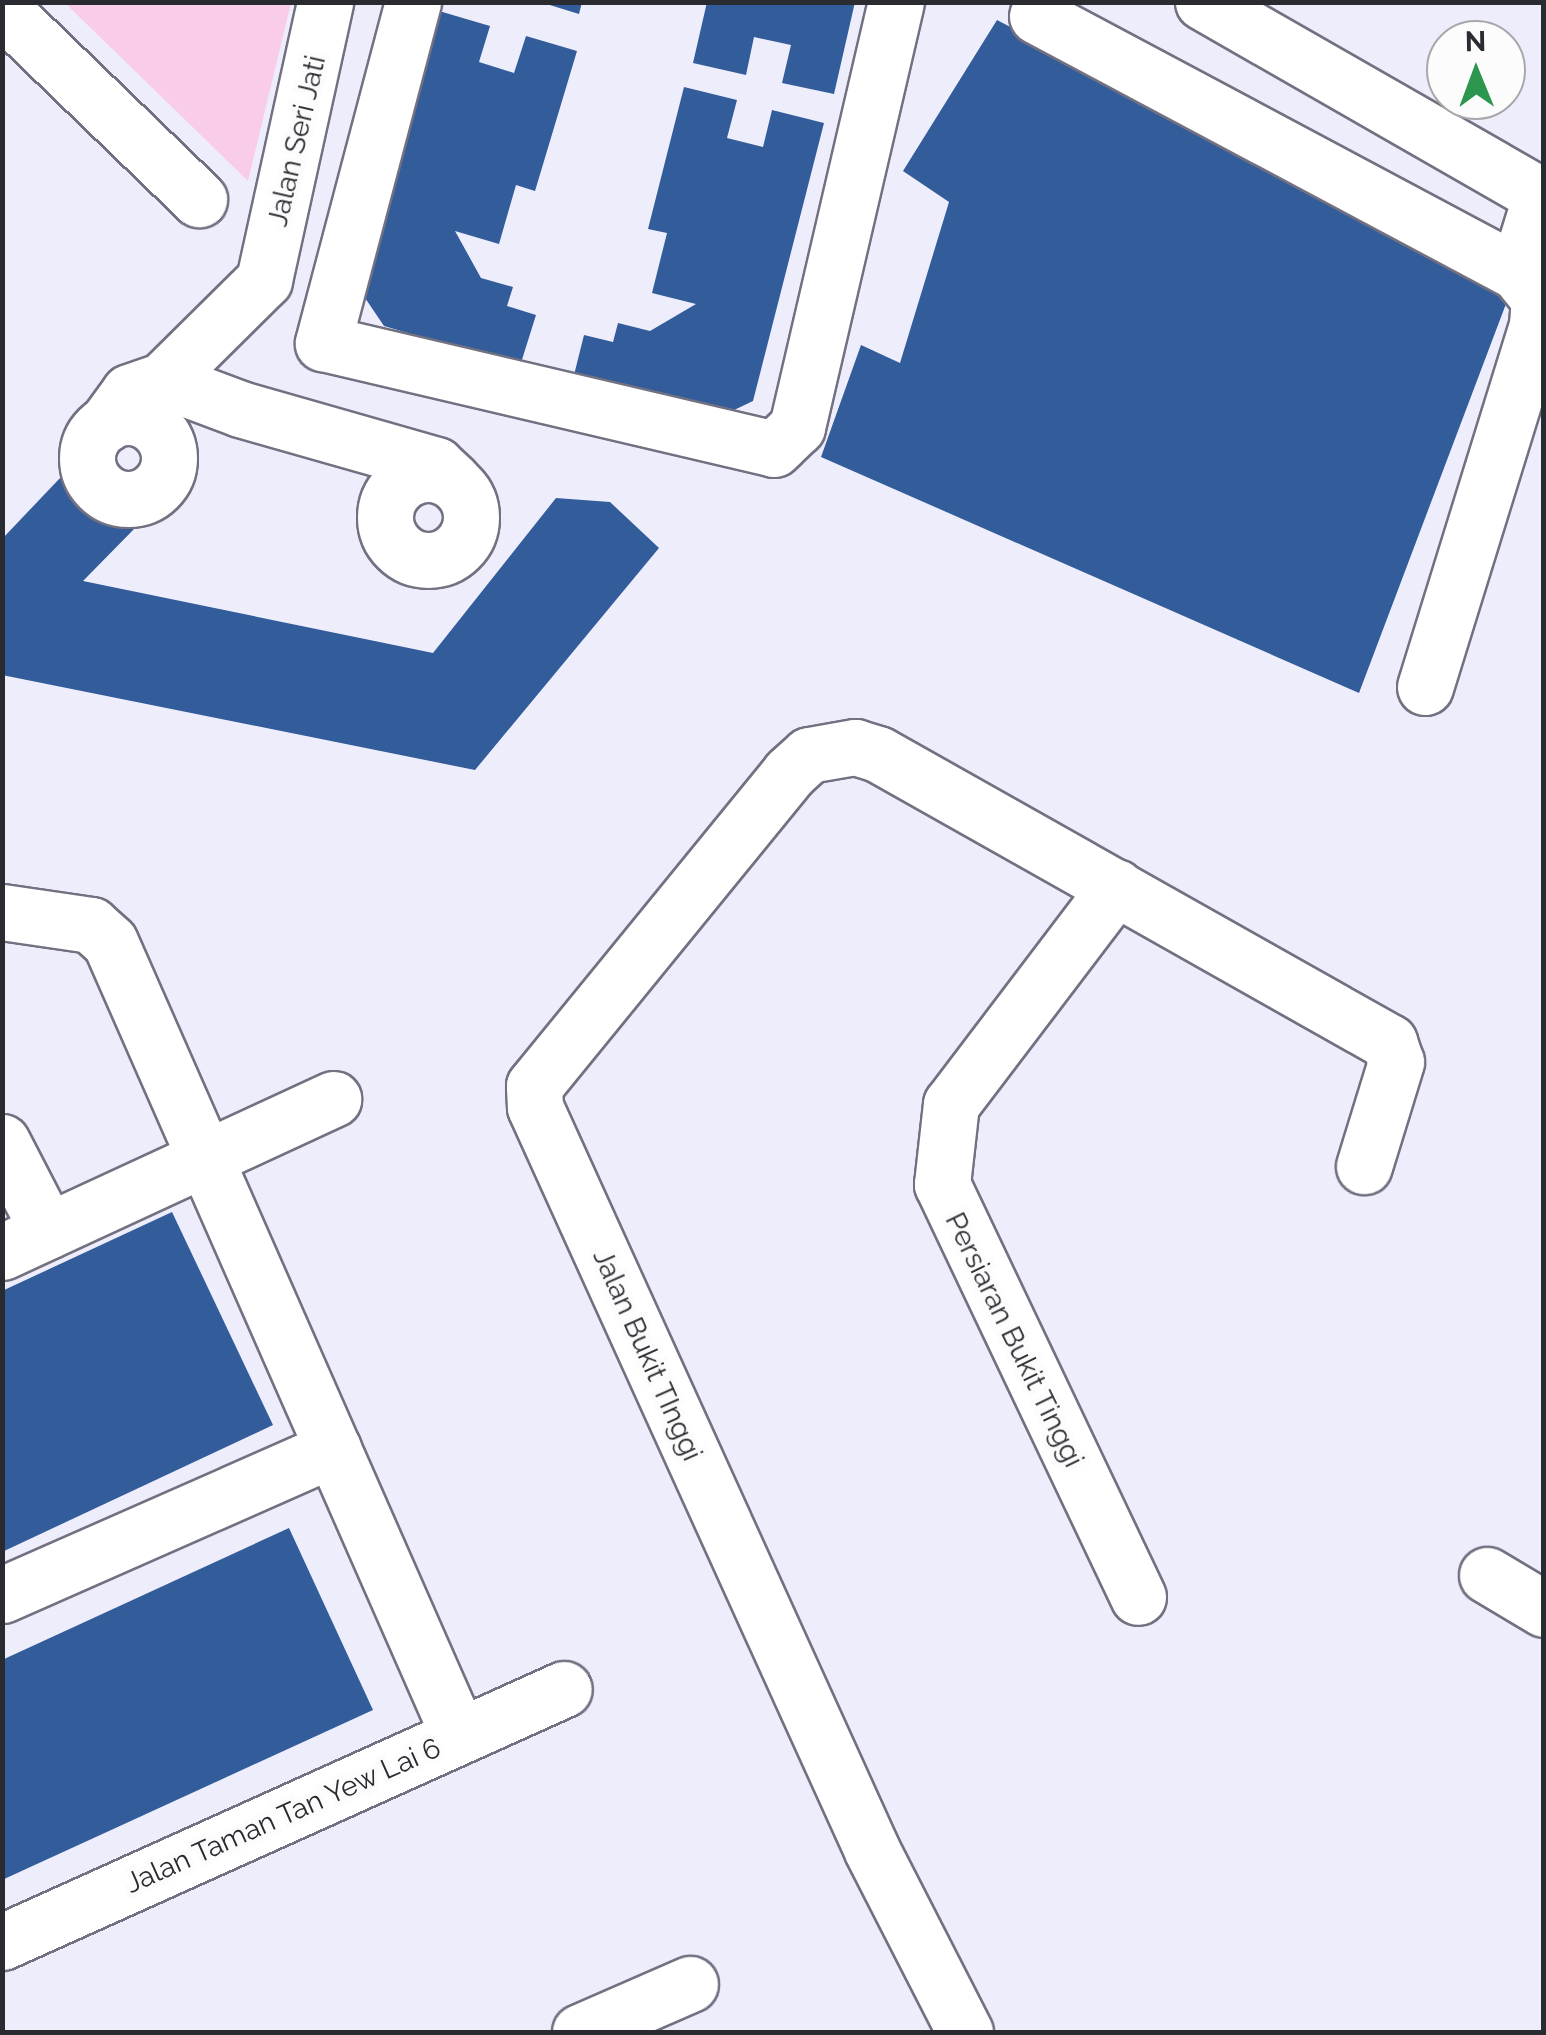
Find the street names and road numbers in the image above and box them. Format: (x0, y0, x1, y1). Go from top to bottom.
street label: Jalan Seri Jati (261, 52, 333, 230)
street label: Persiaran Bukit Tinggi (938, 1207, 1090, 1473)
street label: Jalan Bukit TInggi (585, 1244, 709, 1466)
street label: Jalan Taman Tan Yew Lai 6 (119, 1731, 447, 1901)

